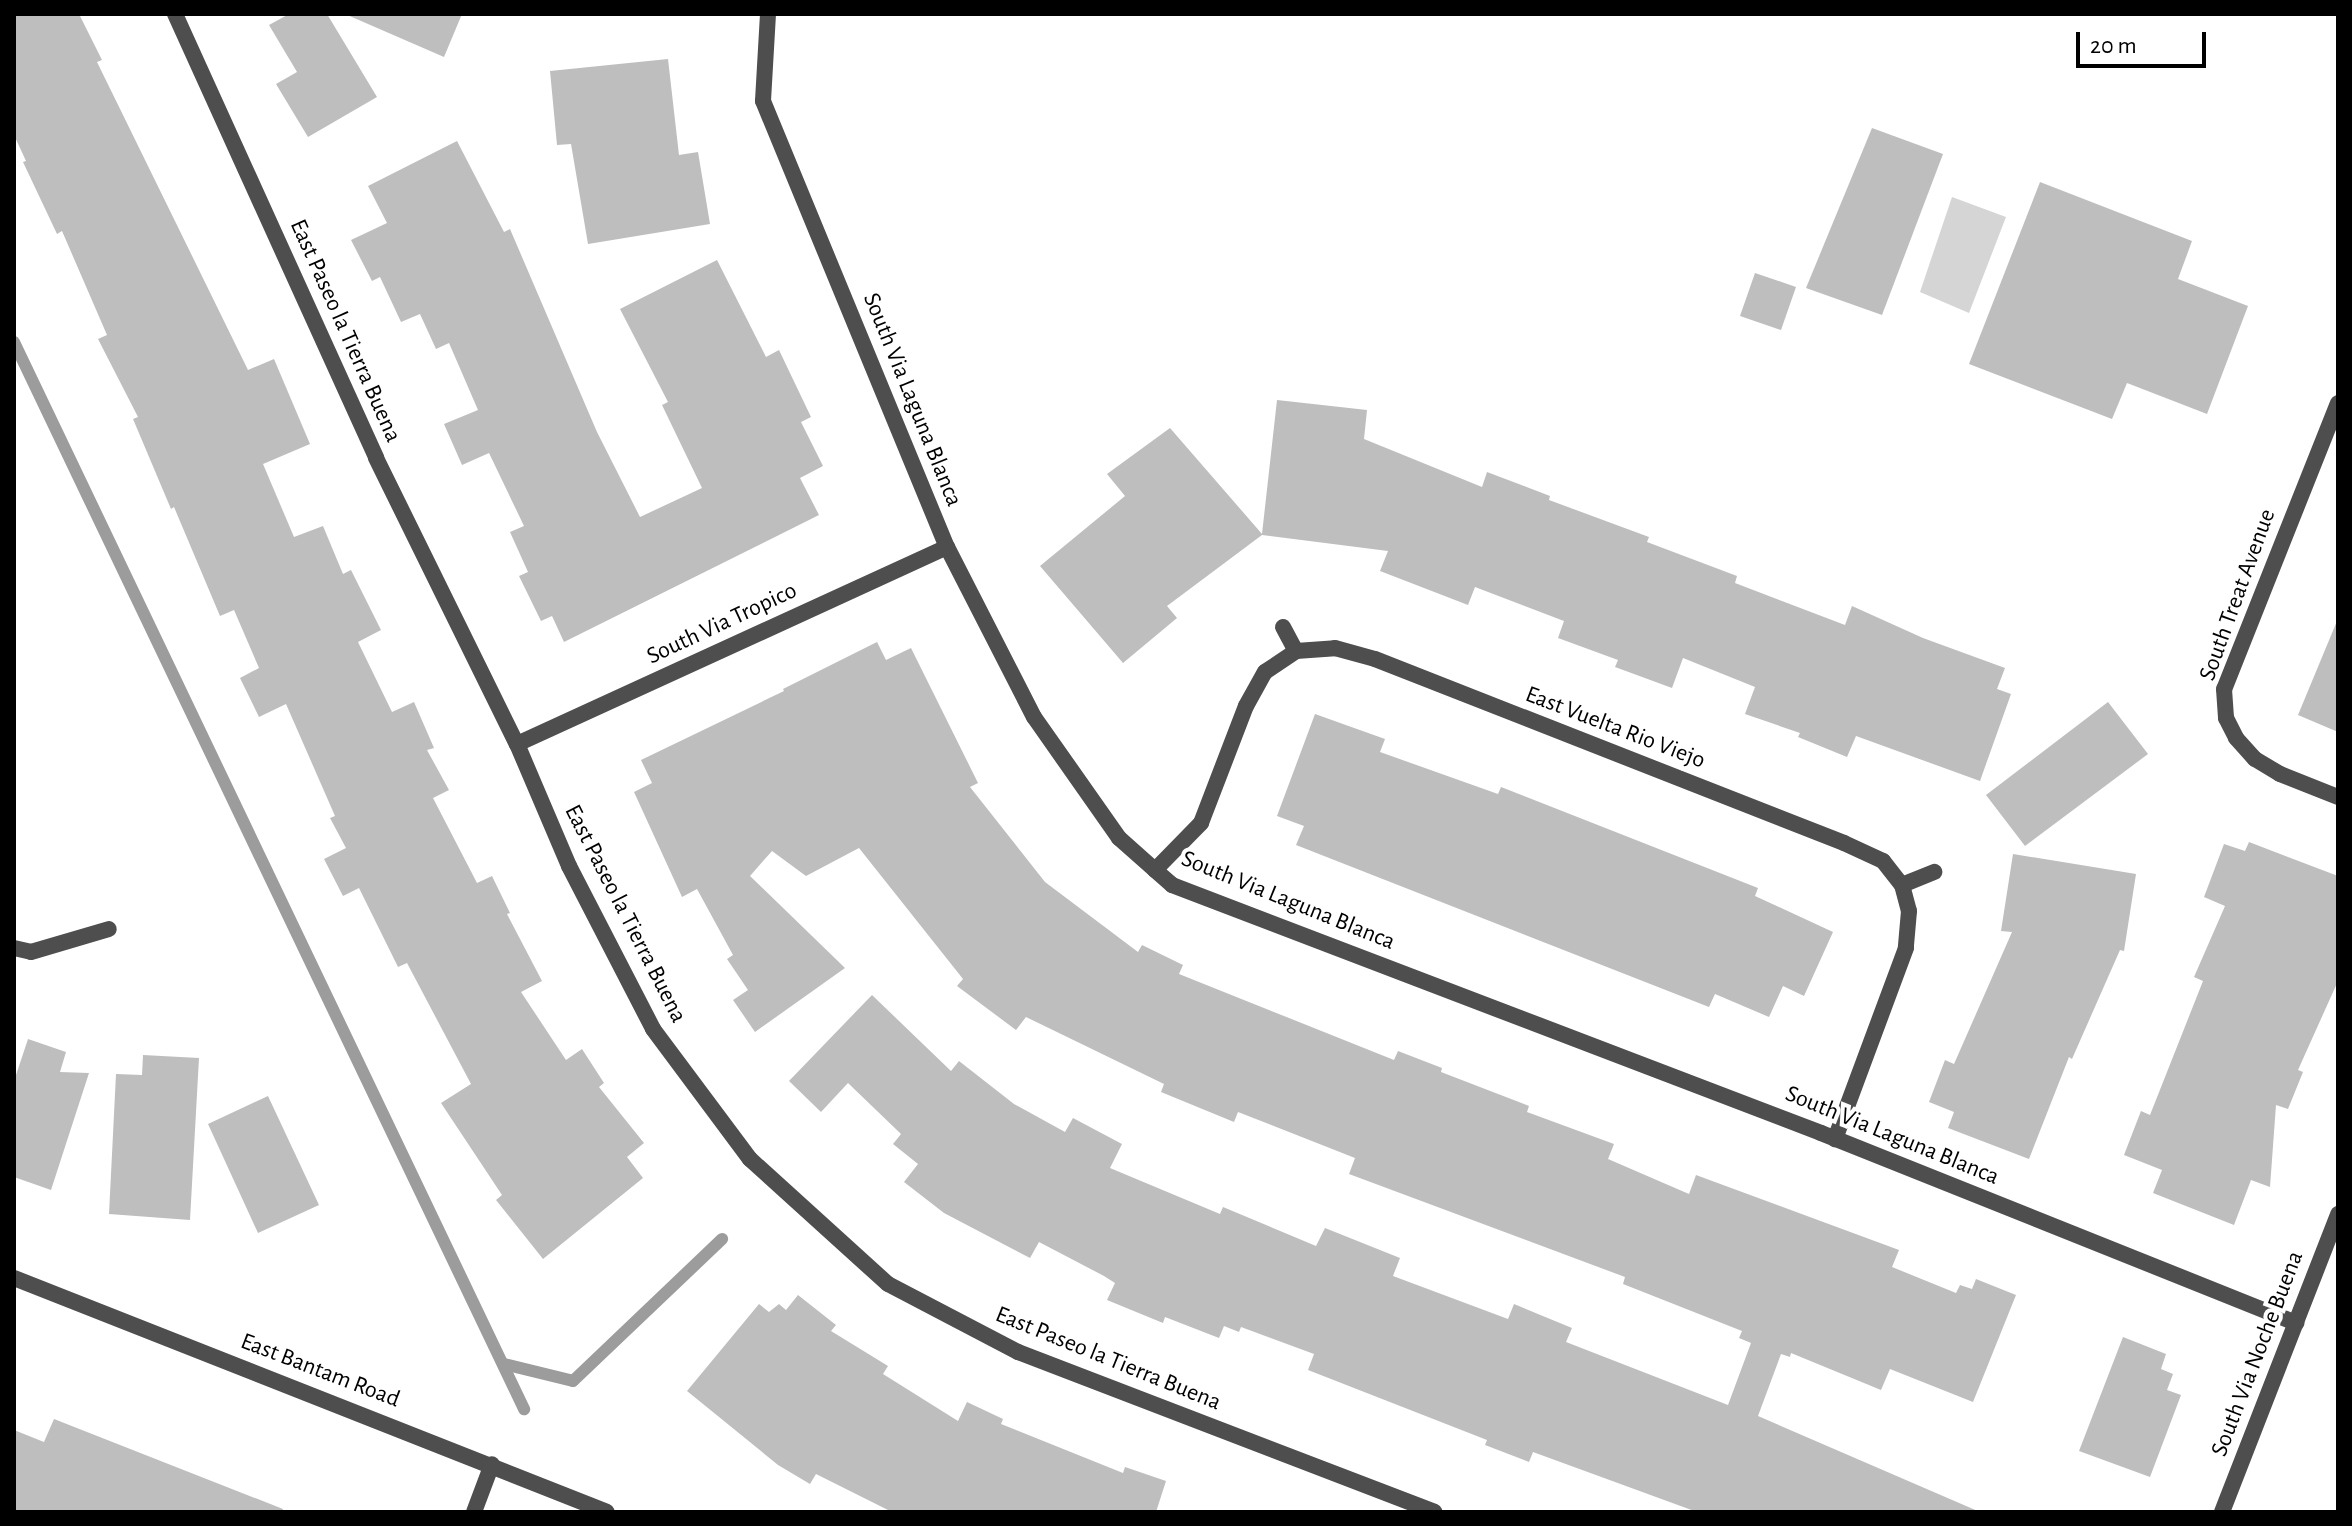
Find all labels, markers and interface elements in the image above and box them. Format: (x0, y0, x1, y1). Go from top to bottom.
scale bar (2080, 16, 2210, 66)
text: 20 m (2090, 34, 2137, 58)
street label: East Paseo la Tierra Buena (283, 215, 407, 447)
street label: South Via Laguna Blanca (856, 289, 968, 511)
street label: South Treat Avenue (2194, 505, 2282, 685)
street label: South Via Tropico (642, 577, 802, 671)
street label: East Vuelta Rio Viejo (1521, 680, 1709, 776)
street label: East Paseo la Tierra Buena (557, 800, 693, 1028)
street label: South Via Laguna Blanca (1177, 845, 1399, 957)
street label: South Via Laguna Blanca (1781, 1080, 2003, 1192)
street label: South Via Noche Buena (2206, 1247, 2310, 1461)
street label: East Paseo la Tierra Buena (991, 1301, 1225, 1417)
street label: East Bantam Road (236, 1327, 404, 1415)

